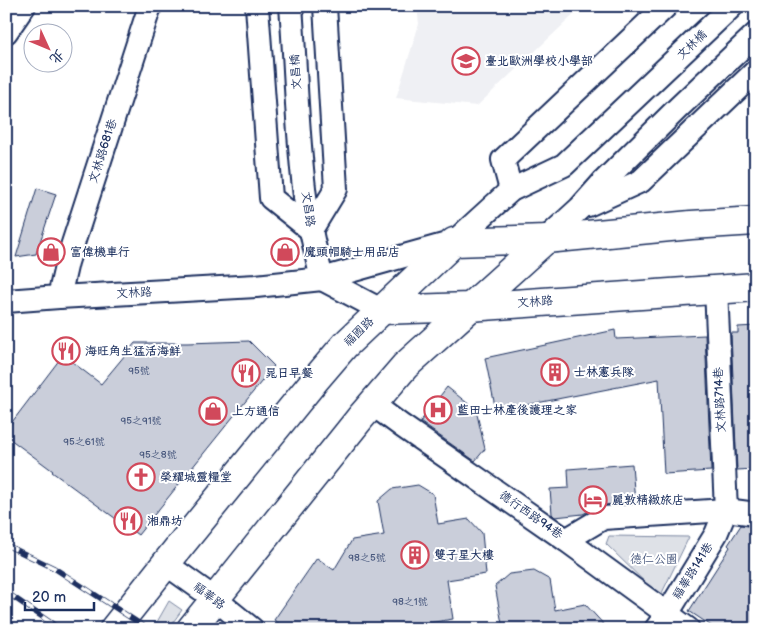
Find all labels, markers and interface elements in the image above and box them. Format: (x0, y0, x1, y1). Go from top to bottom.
north arrow (22, 22, 72, 72)
street label: 文林橋 (674, 27, 710, 63)
text: 北 (46, 46, 68, 68)
school or university icon: 臺北歐洲學校小學部 (451, 46, 481, 76)
street label: 文昌橋 (287, 54, 305, 90)
place label: 臺北歐洲學校小學部 (485, 54, 593, 69)
street label: 文林路681巷 (86, 117, 120, 185)
street label: 文昌路 (298, 190, 318, 228)
shop icon: 富偉機車行 (36, 237, 66, 267)
shop icon: 魔頭帽騎士用品店 (270, 237, 300, 267)
place label: 富偉機車行 (70, 245, 130, 260)
place label: 魔頭帽騎士用品店 (304, 245, 400, 260)
street label: 文林路 (116, 285, 152, 301)
street label: 文林路 (517, 293, 553, 311)
street label: 福國路 (341, 314, 377, 350)
restaurant icon: 海旺角生猛活海鮮 (51, 336, 81, 366)
place label: 海旺角生猛活海鮮 (85, 344, 181, 359)
building icon: 士林憲兵隊 (540, 357, 570, 387)
restaurant icon: 晁日早餐 (231, 358, 261, 388)
house number: 95號 (128, 365, 150, 377)
place label: 士林憲兵隊 (574, 365, 634, 380)
place label: 晁日早餐 (265, 366, 313, 381)
street label: 文林路714巷 (711, 367, 729, 433)
hospital icon: 藍田士林產後護理之家 (423, 395, 453, 425)
shop icon: 上方通信 (198, 396, 228, 426)
place label: 藍田士林產後護理之家 (457, 403, 577, 418)
place label: 上方通信 (232, 404, 280, 419)
house number: 95之91號 (120, 415, 162, 427)
house number: 95之61號 (63, 436, 105, 448)
house number: 95之8號 (139, 449, 177, 461)
church icon: 榮耀城靈糧堂 (126, 462, 156, 492)
place label: 榮耀城靈糧堂 (160, 470, 232, 485)
hotel icon: 麗敦精緻旅店 (578, 485, 608, 515)
street label: 德行西路94巷 (496, 488, 566, 542)
place label: 麗敦精緻旅店 (612, 493, 684, 508)
restaurant icon: 湘鼎坊 (113, 506, 143, 536)
place label: 湘鼎坊 (147, 514, 183, 529)
building icon: 雙子星大樓 (400, 540, 430, 570)
street label: 福華路141巷 (670, 540, 716, 602)
place label: 雙子星大樓 (434, 548, 494, 563)
house number: 98之5號 (348, 552, 386, 564)
park label: 德仁公園 (630, 552, 678, 567)
street label: 福華路 (190, 579, 228, 613)
scale bar (25, 580, 94, 612)
text: 20 m (32, 588, 66, 607)
house number: 98之1號 (392, 596, 428, 608)

